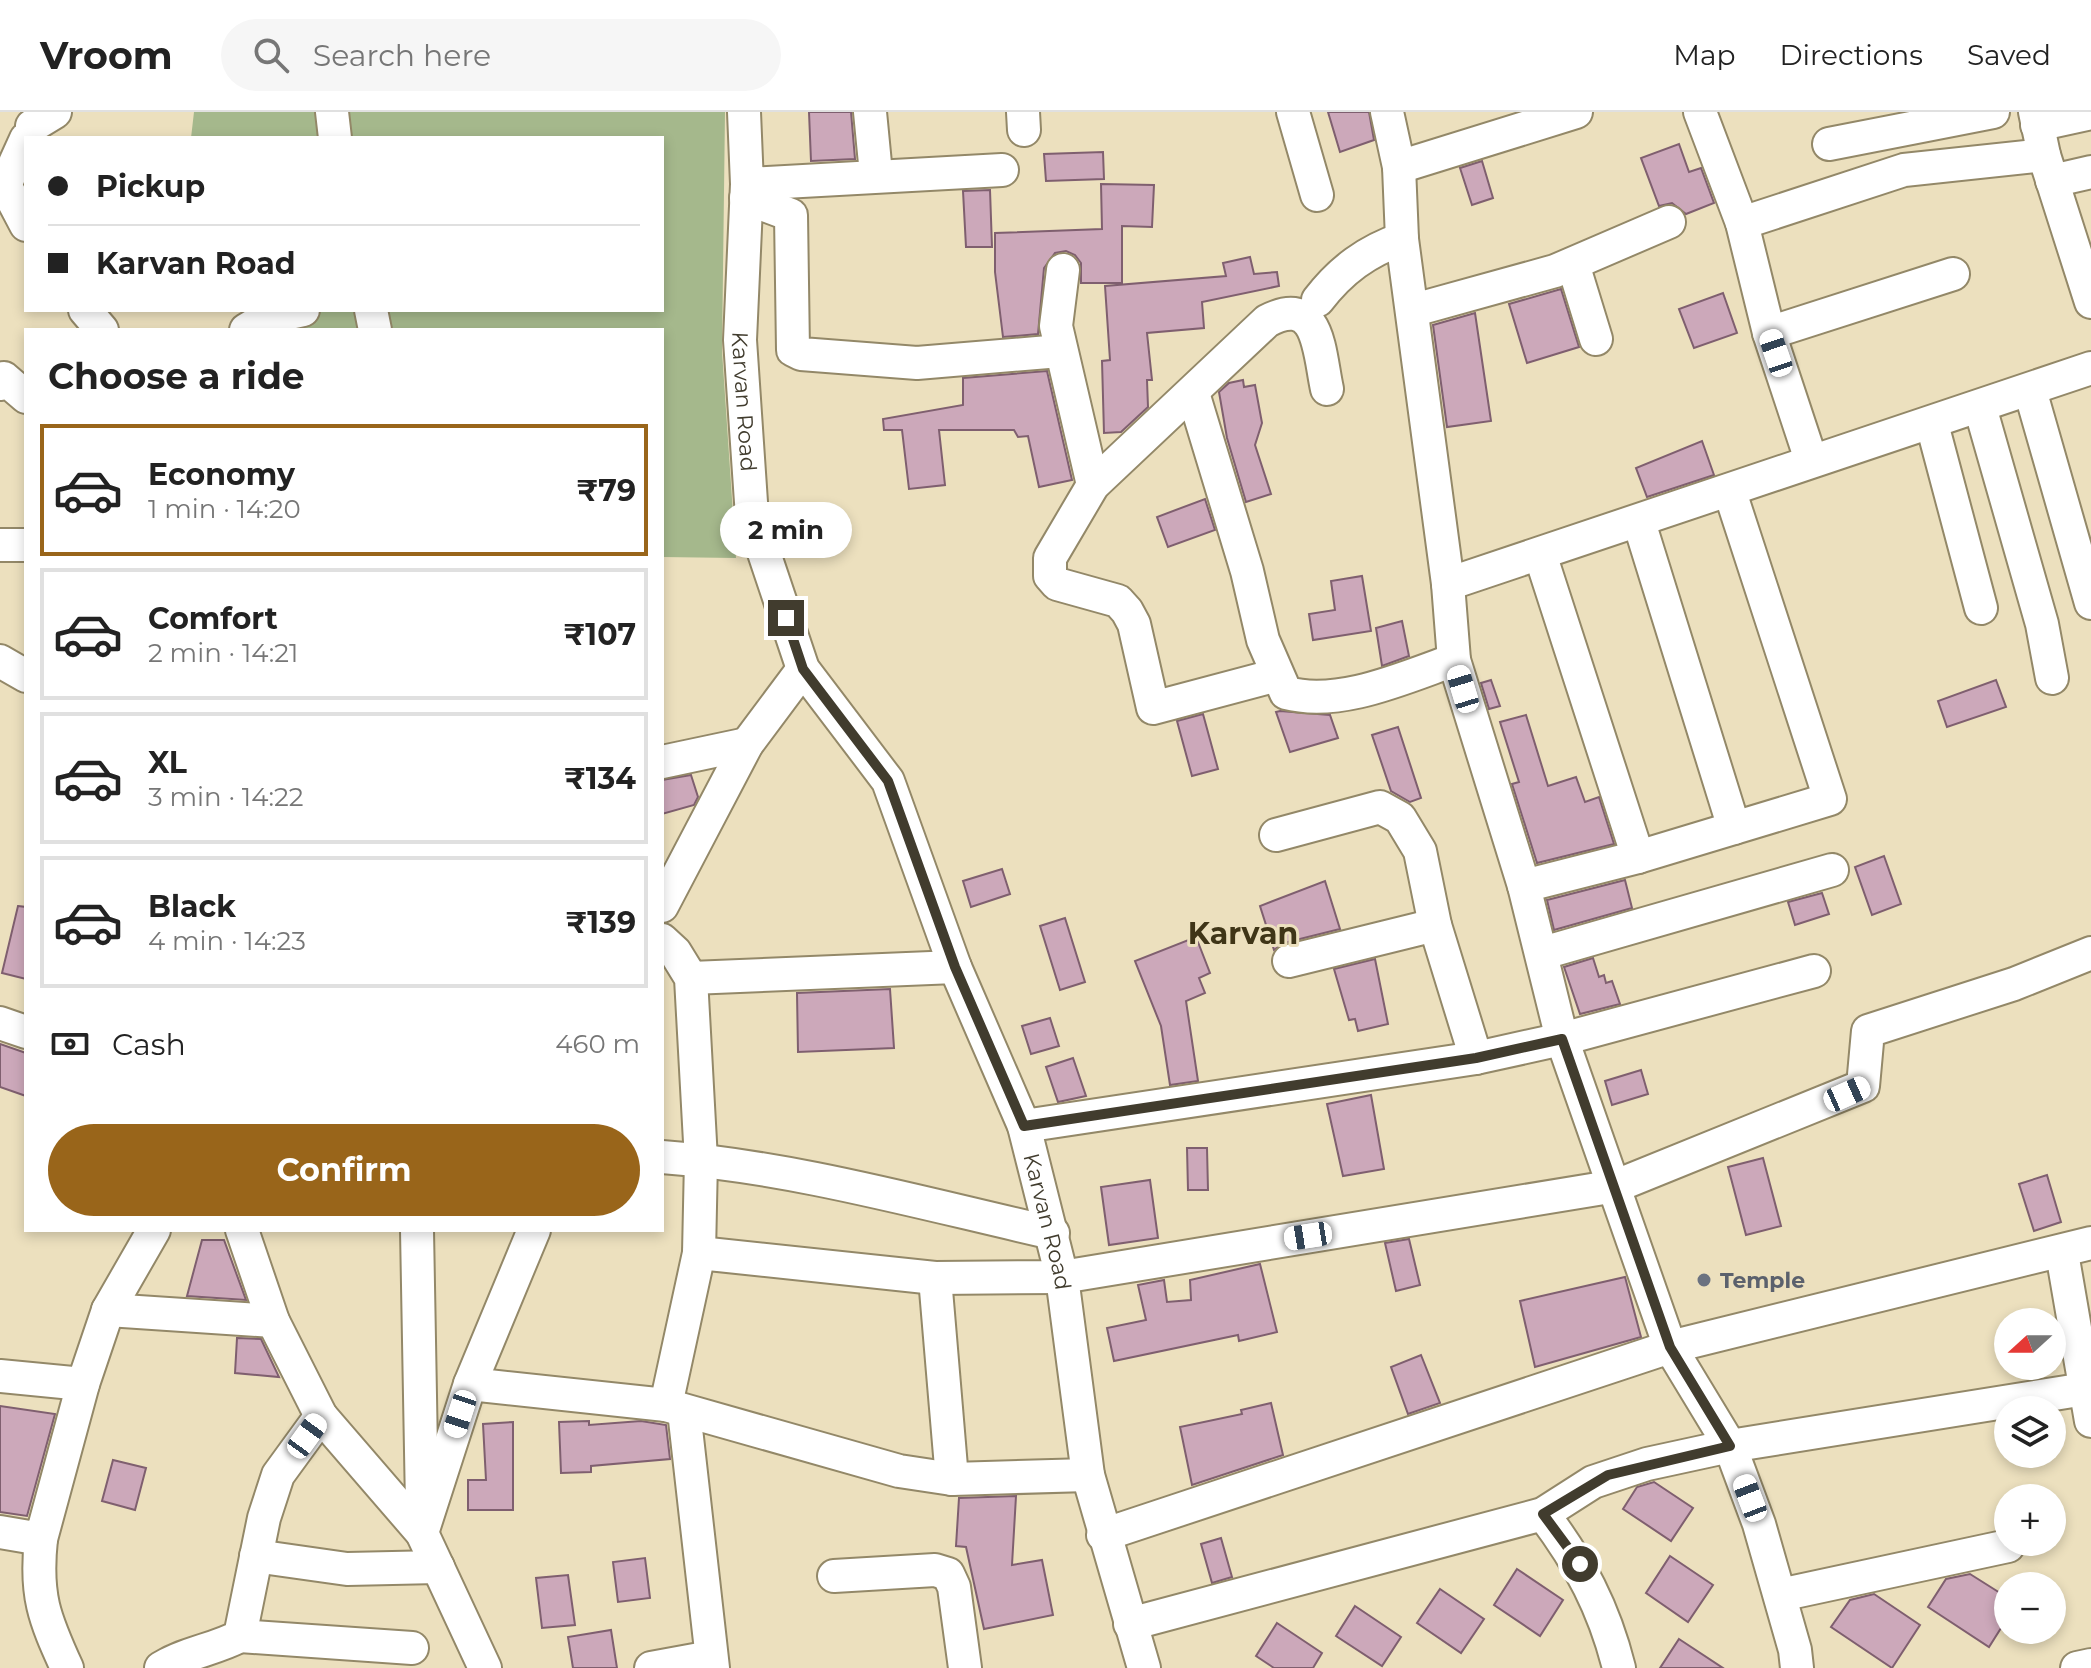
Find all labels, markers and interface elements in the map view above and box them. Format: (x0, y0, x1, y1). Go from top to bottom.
search box (221, 19, 781, 91)
text: Vroom (40, 32, 173, 79)
icon: search (249, 33, 293, 77)
text: Search here (313, 37, 491, 74)
text: Map (1673, 38, 1735, 72)
text: Directions (1779, 38, 1923, 72)
text: Saved (1967, 38, 2051, 72)
text: Pickup (96, 168, 205, 205)
text: Karvan Road (96, 245, 296, 282)
car (1757, 326, 1795, 380)
street label: Karvan Road (726, 331, 762, 473)
text: Choose a ride (48, 354, 305, 398)
icon: car (52, 454, 124, 526)
text: Economy (148, 456, 295, 493)
text: ₹79 (576, 472, 636, 509)
text: 1 min · 14:20 (148, 493, 301, 525)
callout: 2 min (720, 502, 852, 558)
text: 2 min (748, 514, 824, 546)
icon: car (52, 598, 124, 670)
text: Comfort (148, 600, 278, 637)
route end (768, 600, 804, 636)
text: ₹107 (563, 616, 636, 653)
text: 2 min · 14:21 (148, 637, 298, 669)
car (1445, 663, 1481, 715)
icon: car (52, 742, 124, 814)
text: XL (148, 744, 187, 781)
text: ₹134 (564, 760, 636, 797)
text: 3 min · 14:22 (148, 781, 304, 813)
icon: car (52, 886, 124, 958)
text: Black (148, 888, 236, 925)
text: ₹139 (565, 904, 636, 941)
district label: Karvan (1188, 915, 1298, 952)
text: 4 min · 14:23 (148, 925, 306, 957)
icon: cash (48, 1022, 92, 1066)
text: Cash (112, 1026, 186, 1063)
text: 460 m (555, 1028, 640, 1060)
car (1820, 1073, 1874, 1115)
button: Confirm (48, 1124, 640, 1216)
street label: Karvan Road (1017, 1150, 1077, 1292)
car (1282, 1220, 1334, 1252)
place label: Temple (1720, 1267, 1805, 1294)
marker: Temple (1695, 1271, 1713, 1289)
north arrow (1994, 1308, 2066, 1380)
map controls (1994, 1308, 2066, 1644)
car (441, 1387, 479, 1441)
button: layers (1994, 1396, 2066, 1468)
car (283, 1410, 331, 1462)
car (1730, 1471, 1770, 1525)
button: + (1994, 1484, 2066, 1556)
route start (1562, 1546, 1598, 1582)
button: − (1994, 1572, 2066, 1644)

